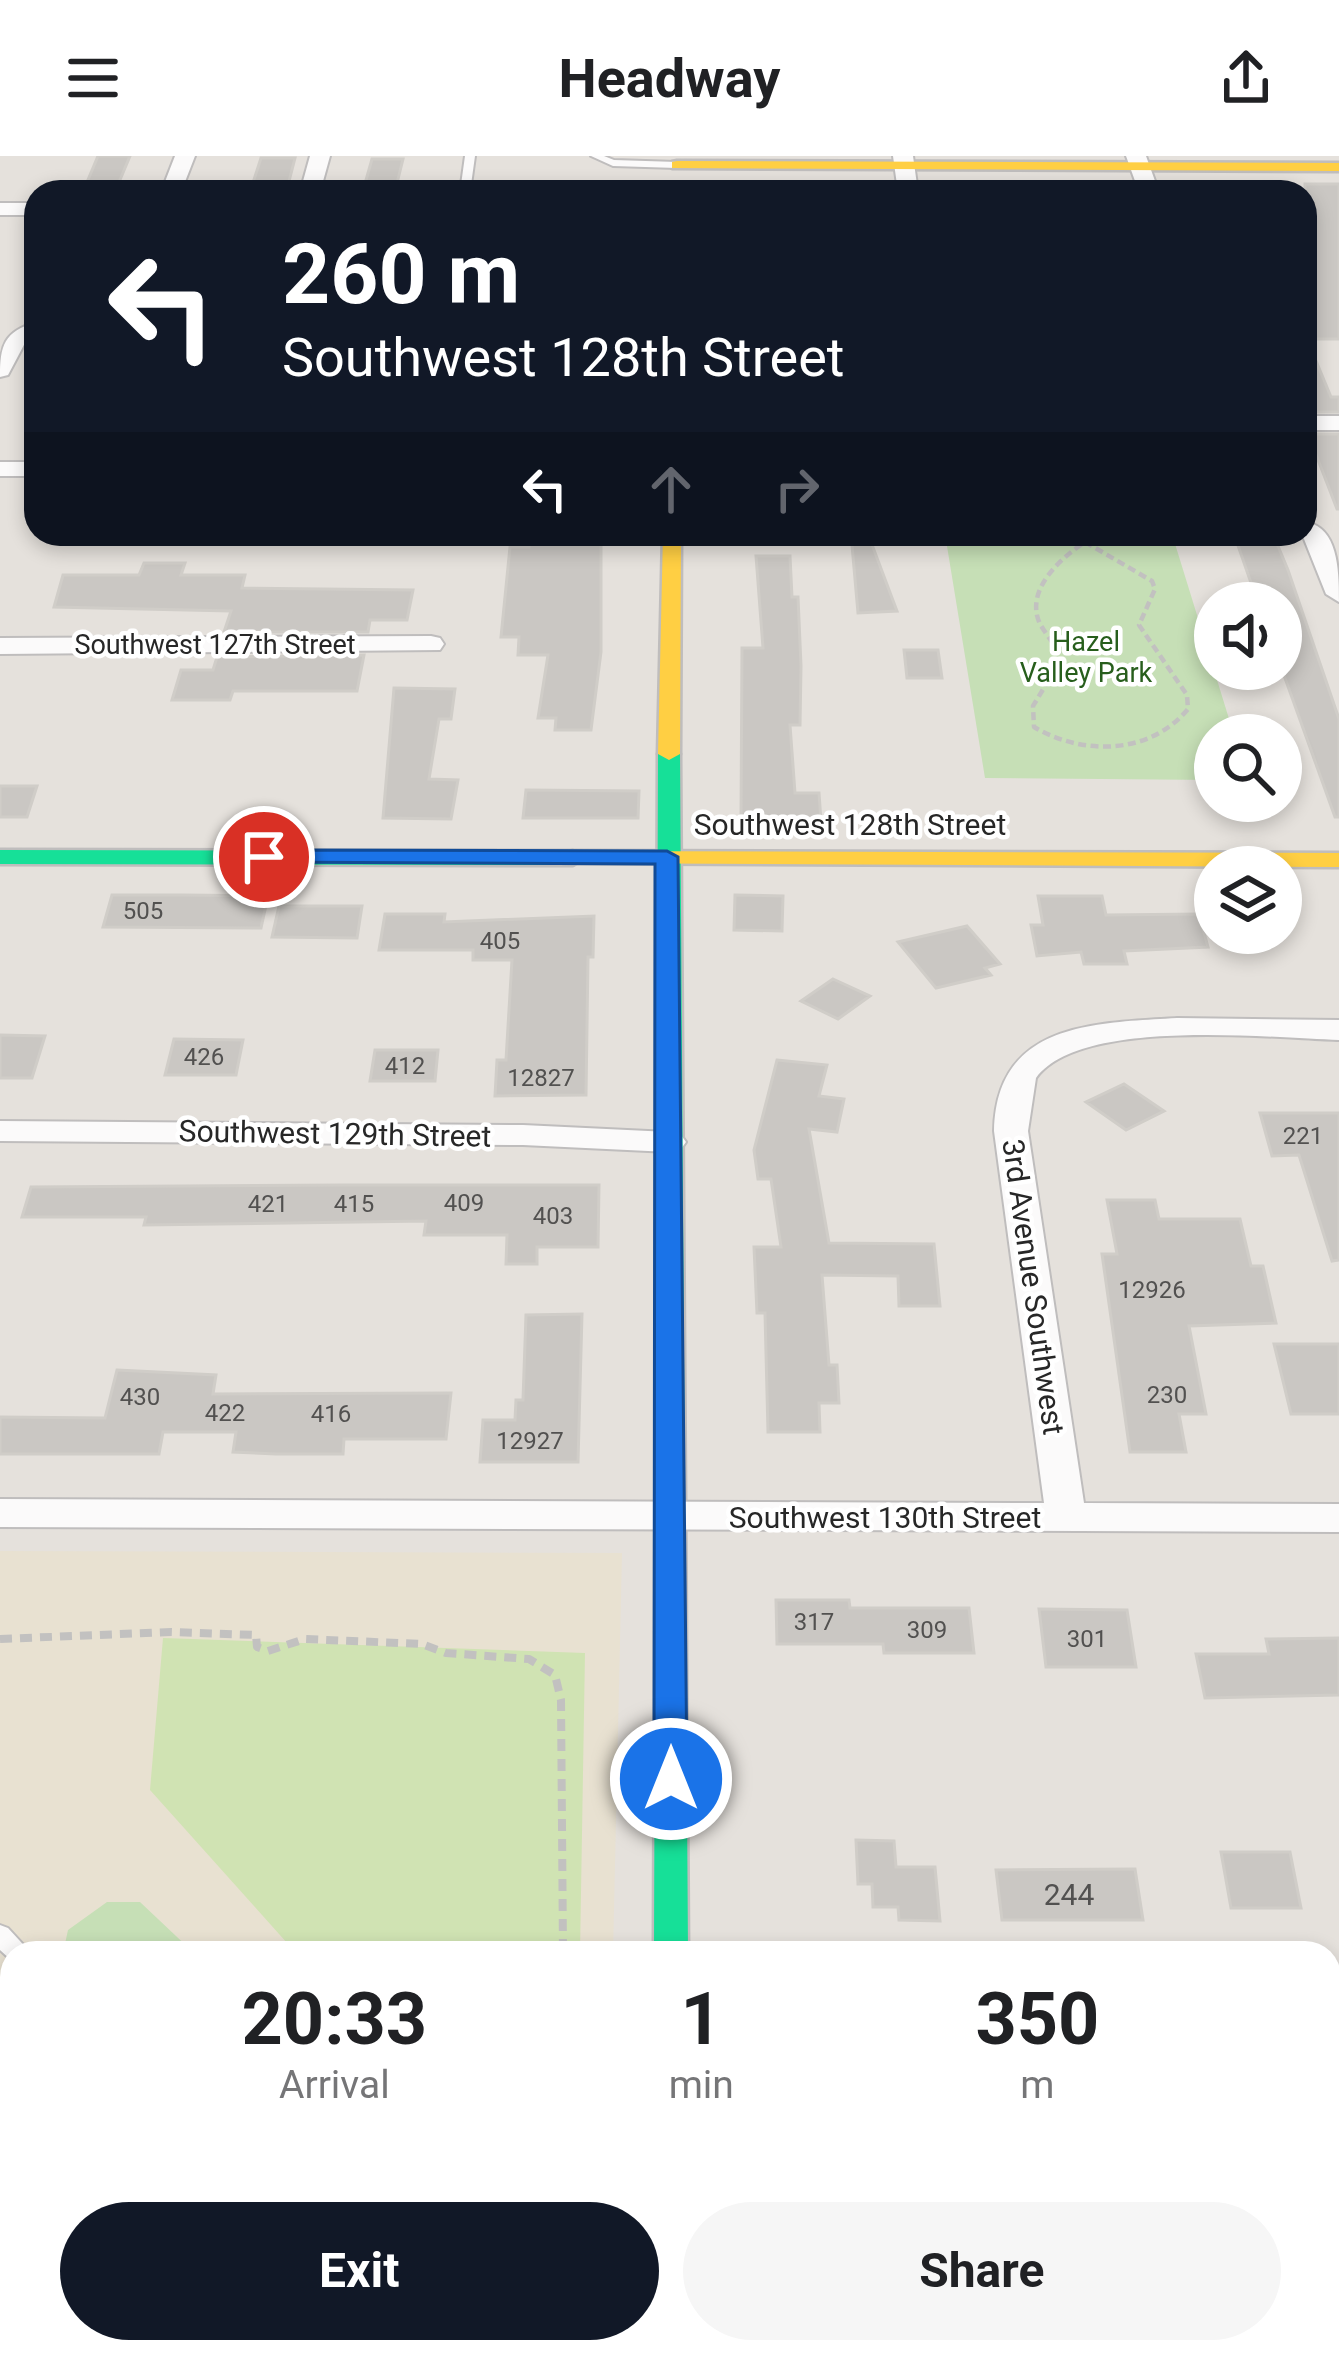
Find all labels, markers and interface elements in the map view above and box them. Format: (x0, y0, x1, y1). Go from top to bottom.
icon: menu (60, 45, 126, 111)
icon: share (1213, 45, 1279, 111)
text: Headway (559, 47, 780, 110)
text: 260 m (282, 225, 520, 324)
icon: left (84, 228, 240, 384)
text: Southwest 128th Street (282, 326, 845, 389)
icon: left (512, 456, 578, 522)
icon: ahead (638, 456, 704, 522)
icon: right (764, 456, 830, 522)
map controls (1194, 582, 1302, 954)
button: sound (1194, 582, 1302, 690)
park label: Hazel Valley Park (1020, 626, 1153, 689)
street label: Southwest 127th Street (74, 629, 356, 661)
button: search (1194, 714, 1302, 822)
pin (213, 806, 315, 908)
street label: Southwest 128th Street (694, 807, 1006, 842)
icon: arrive (231, 824, 297, 890)
button: layers (1194, 846, 1302, 954)
house number: 505 (123, 897, 163, 925)
house number: 405 (480, 927, 520, 955)
house number: 426 (184, 1043, 224, 1071)
house number: 412 (385, 1052, 425, 1080)
house number: 12827 (507, 1064, 575, 1092)
street label: Southwest 129th Street (178, 1113, 492, 1154)
house number: 221 (1283, 1122, 1323, 1150)
street label: 3rd Avenue Southwest (995, 1137, 1072, 1437)
house number: 409 (444, 1189, 484, 1217)
house number: 421 (248, 1190, 288, 1218)
house number: 415 (334, 1190, 374, 1218)
house number: 403 (533, 1202, 573, 1230)
house number: 12926 (1118, 1276, 1186, 1304)
house number: 230 (1147, 1381, 1187, 1409)
house number: 430 (120, 1383, 160, 1411)
house number: 422 (205, 1399, 245, 1427)
house number: 416 (311, 1400, 351, 1428)
house number: 12927 (496, 1427, 564, 1455)
street label: Southwest 130th Street (729, 1500, 1041, 1535)
house number: 317 (794, 1608, 834, 1636)
house number: 309 (907, 1616, 947, 1644)
house number: 301 (1067, 1625, 1107, 1653)
position arrow (608, 1716, 734, 1842)
house number: 244 (1044, 1877, 1094, 1912)
text: 20:33 (242, 1977, 427, 2062)
text: 1 (681, 1977, 722, 2062)
text: 350 (975, 1977, 1099, 2062)
text: Arrival (279, 2062, 390, 2108)
text: min (669, 2062, 734, 2108)
text: m (1020, 2062, 1055, 2108)
button: Exit (60, 2202, 659, 2340)
button: Share (683, 2202, 1281, 2340)

